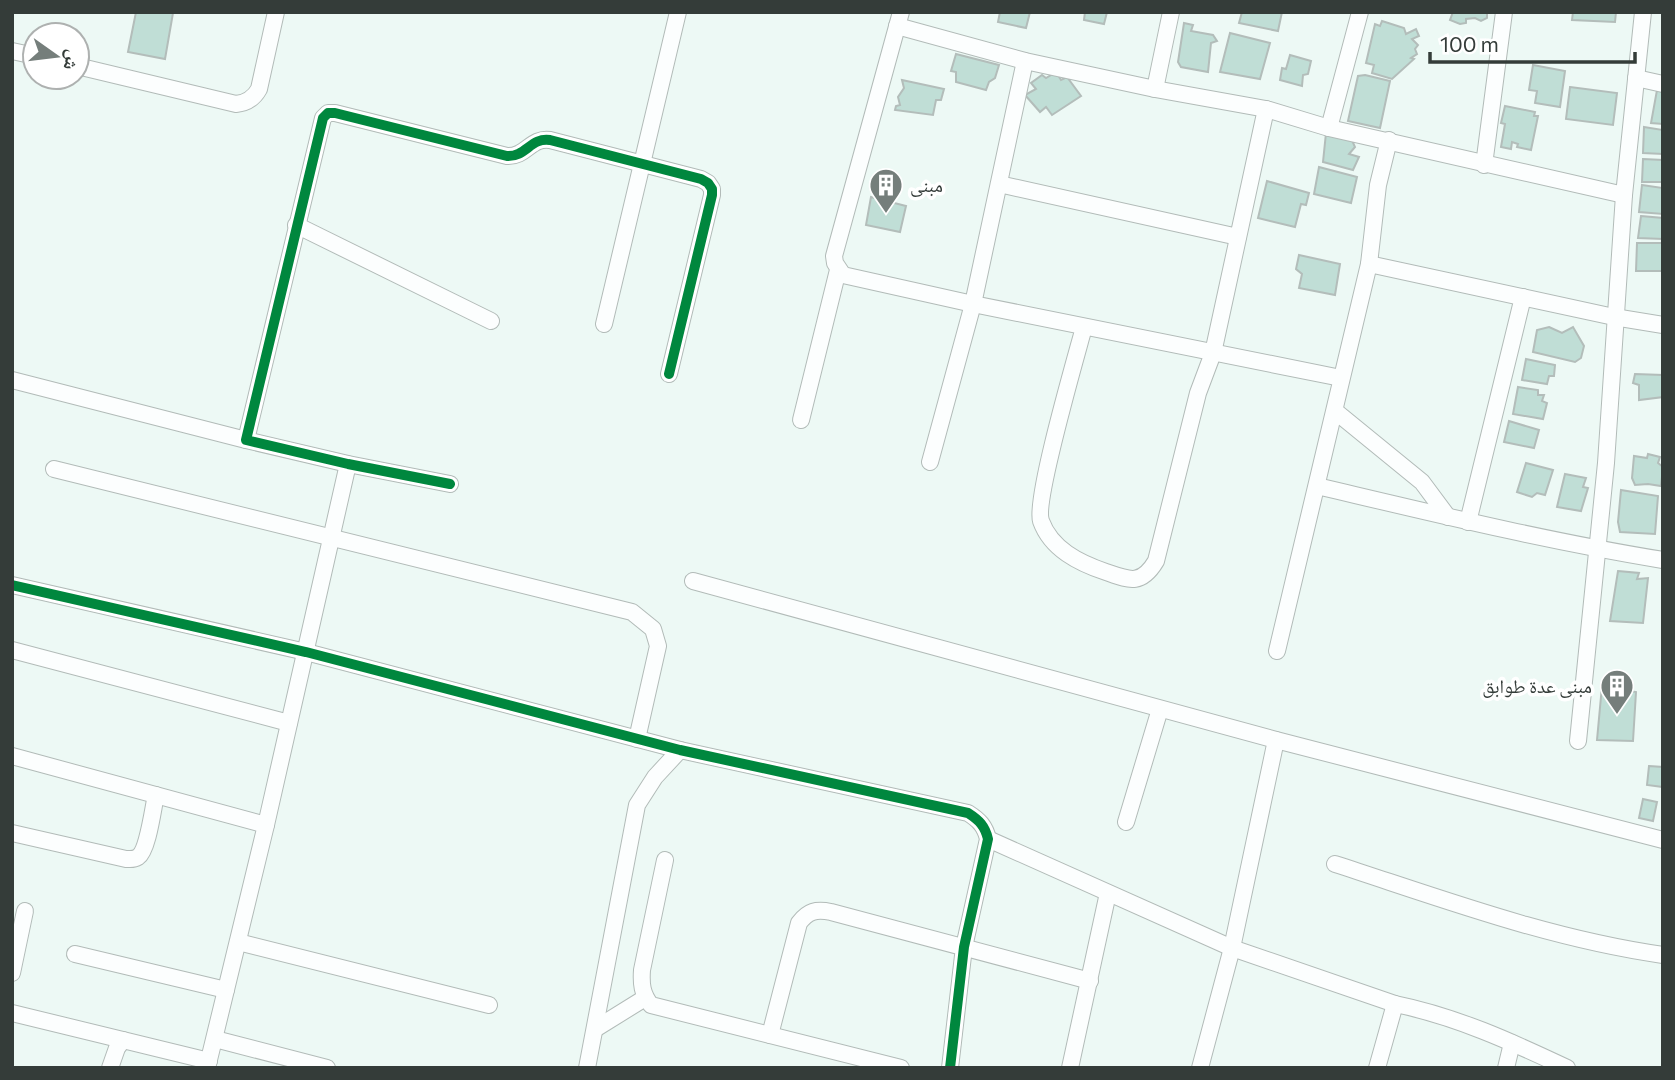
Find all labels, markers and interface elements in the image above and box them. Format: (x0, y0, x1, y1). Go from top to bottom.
north arrow (21, 21, 91, 91)
scale bar (1430, 21, 1635, 65)
text: 100 m (1440, 31, 1499, 56)
text: ش (58, 47, 87, 73)
building icon: مبنى (867, 166, 905, 215)
place label: مبنى (910, 173, 943, 197)
building icon: مبنى عدة طوابق (1598, 667, 1636, 716)
place label: مبنى عدة طوابق (1482, 674, 1592, 698)

